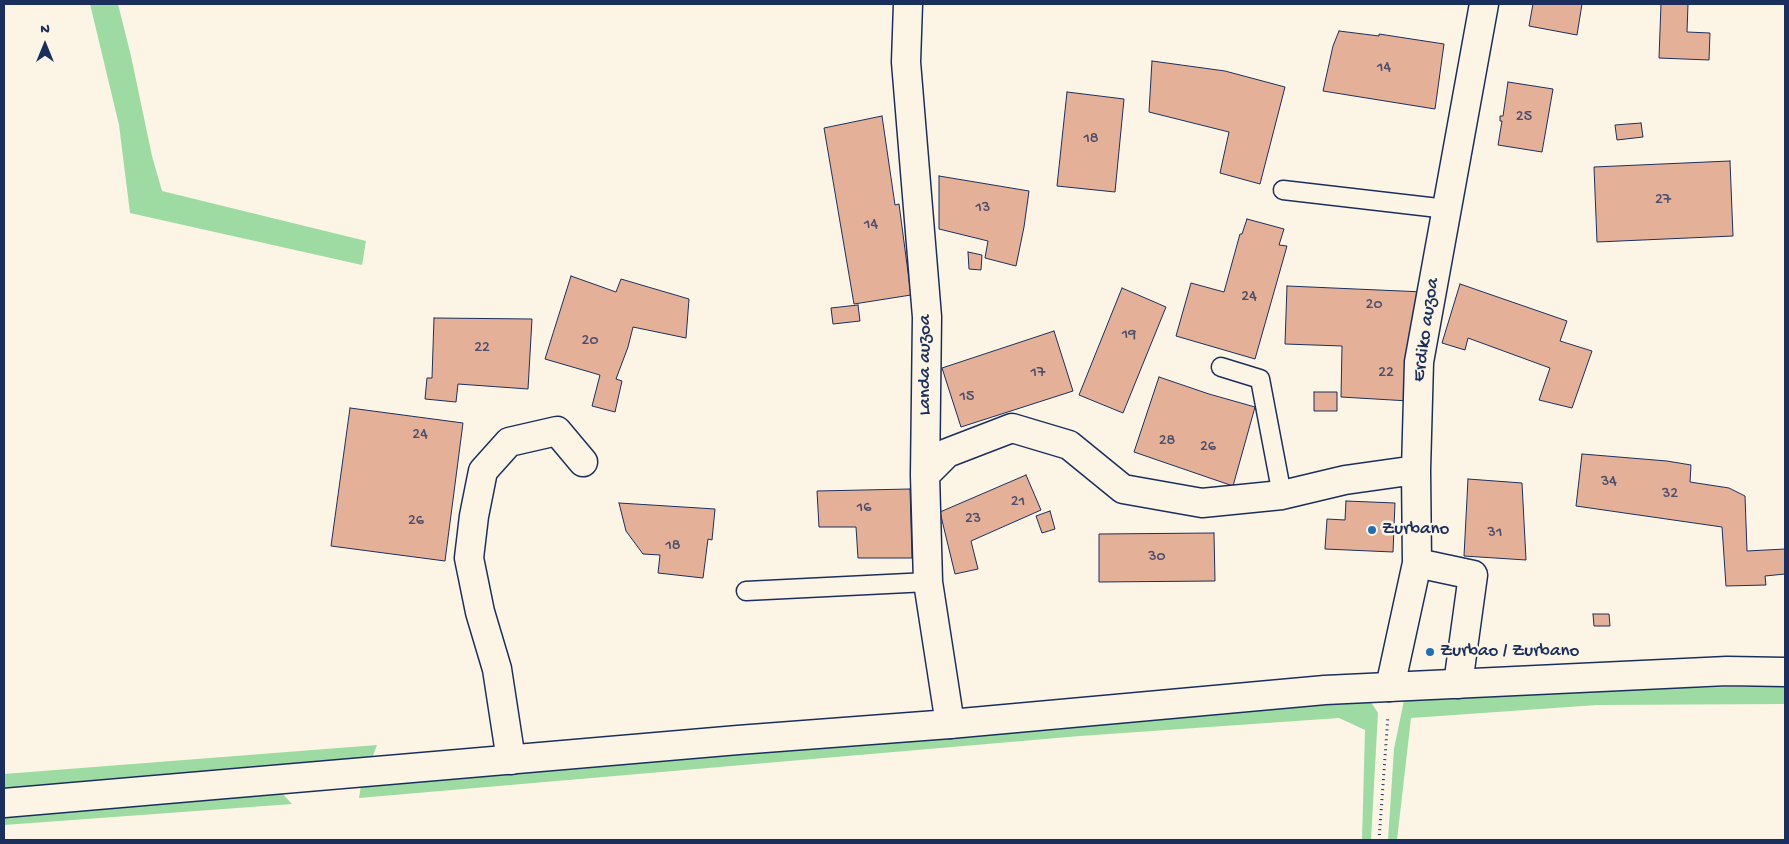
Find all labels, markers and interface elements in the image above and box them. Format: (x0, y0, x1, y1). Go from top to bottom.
north arrow (20, 20, 70, 70)
text: N (40, 21, 50, 38)
house number: 14 (1377, 59, 1391, 79)
house number: 25 (1516, 108, 1532, 128)
house number: 18 (1083, 130, 1099, 150)
house number: 27 (1655, 191, 1671, 211)
house number: 13 (976, 199, 990, 219)
house number: 14 (864, 216, 878, 236)
street label: Erdiko auzoa (1408, 276, 1446, 384)
house number: 24 (1241, 288, 1257, 308)
house number: 20 (1366, 296, 1382, 316)
street label: Landa auzoa (915, 315, 937, 415)
house number: 19 (1122, 326, 1136, 346)
house number: 20 (582, 332, 598, 352)
house number: 22 (474, 339, 490, 359)
house number: 17 (1031, 364, 1045, 384)
house number: 22 (1378, 364, 1394, 384)
house number: 15 (960, 388, 974, 408)
house number: 24 (412, 426, 428, 446)
house number: 28 (1159, 432, 1175, 452)
house number: 26 (1200, 438, 1216, 458)
house number: 34 (1601, 473, 1617, 493)
house number: 32 (1662, 485, 1678, 505)
house number: 21 (1011, 493, 1025, 513)
house number: 16 (857, 499, 871, 519)
house number: 23 (965, 510, 981, 530)
house number: 26 (408, 512, 424, 532)
place label: Zurbano (1382, 519, 1449, 541)
marker: Zurbano (1366, 524, 1378, 536)
house number: 31 (1488, 524, 1502, 544)
house number: 18 (665, 537, 681, 557)
house number: 30 (1148, 548, 1166, 568)
place label: Zurbao / Zurbano (1440, 641, 1579, 663)
marker: Zurbao / Zurbano (1424, 646, 1436, 658)

